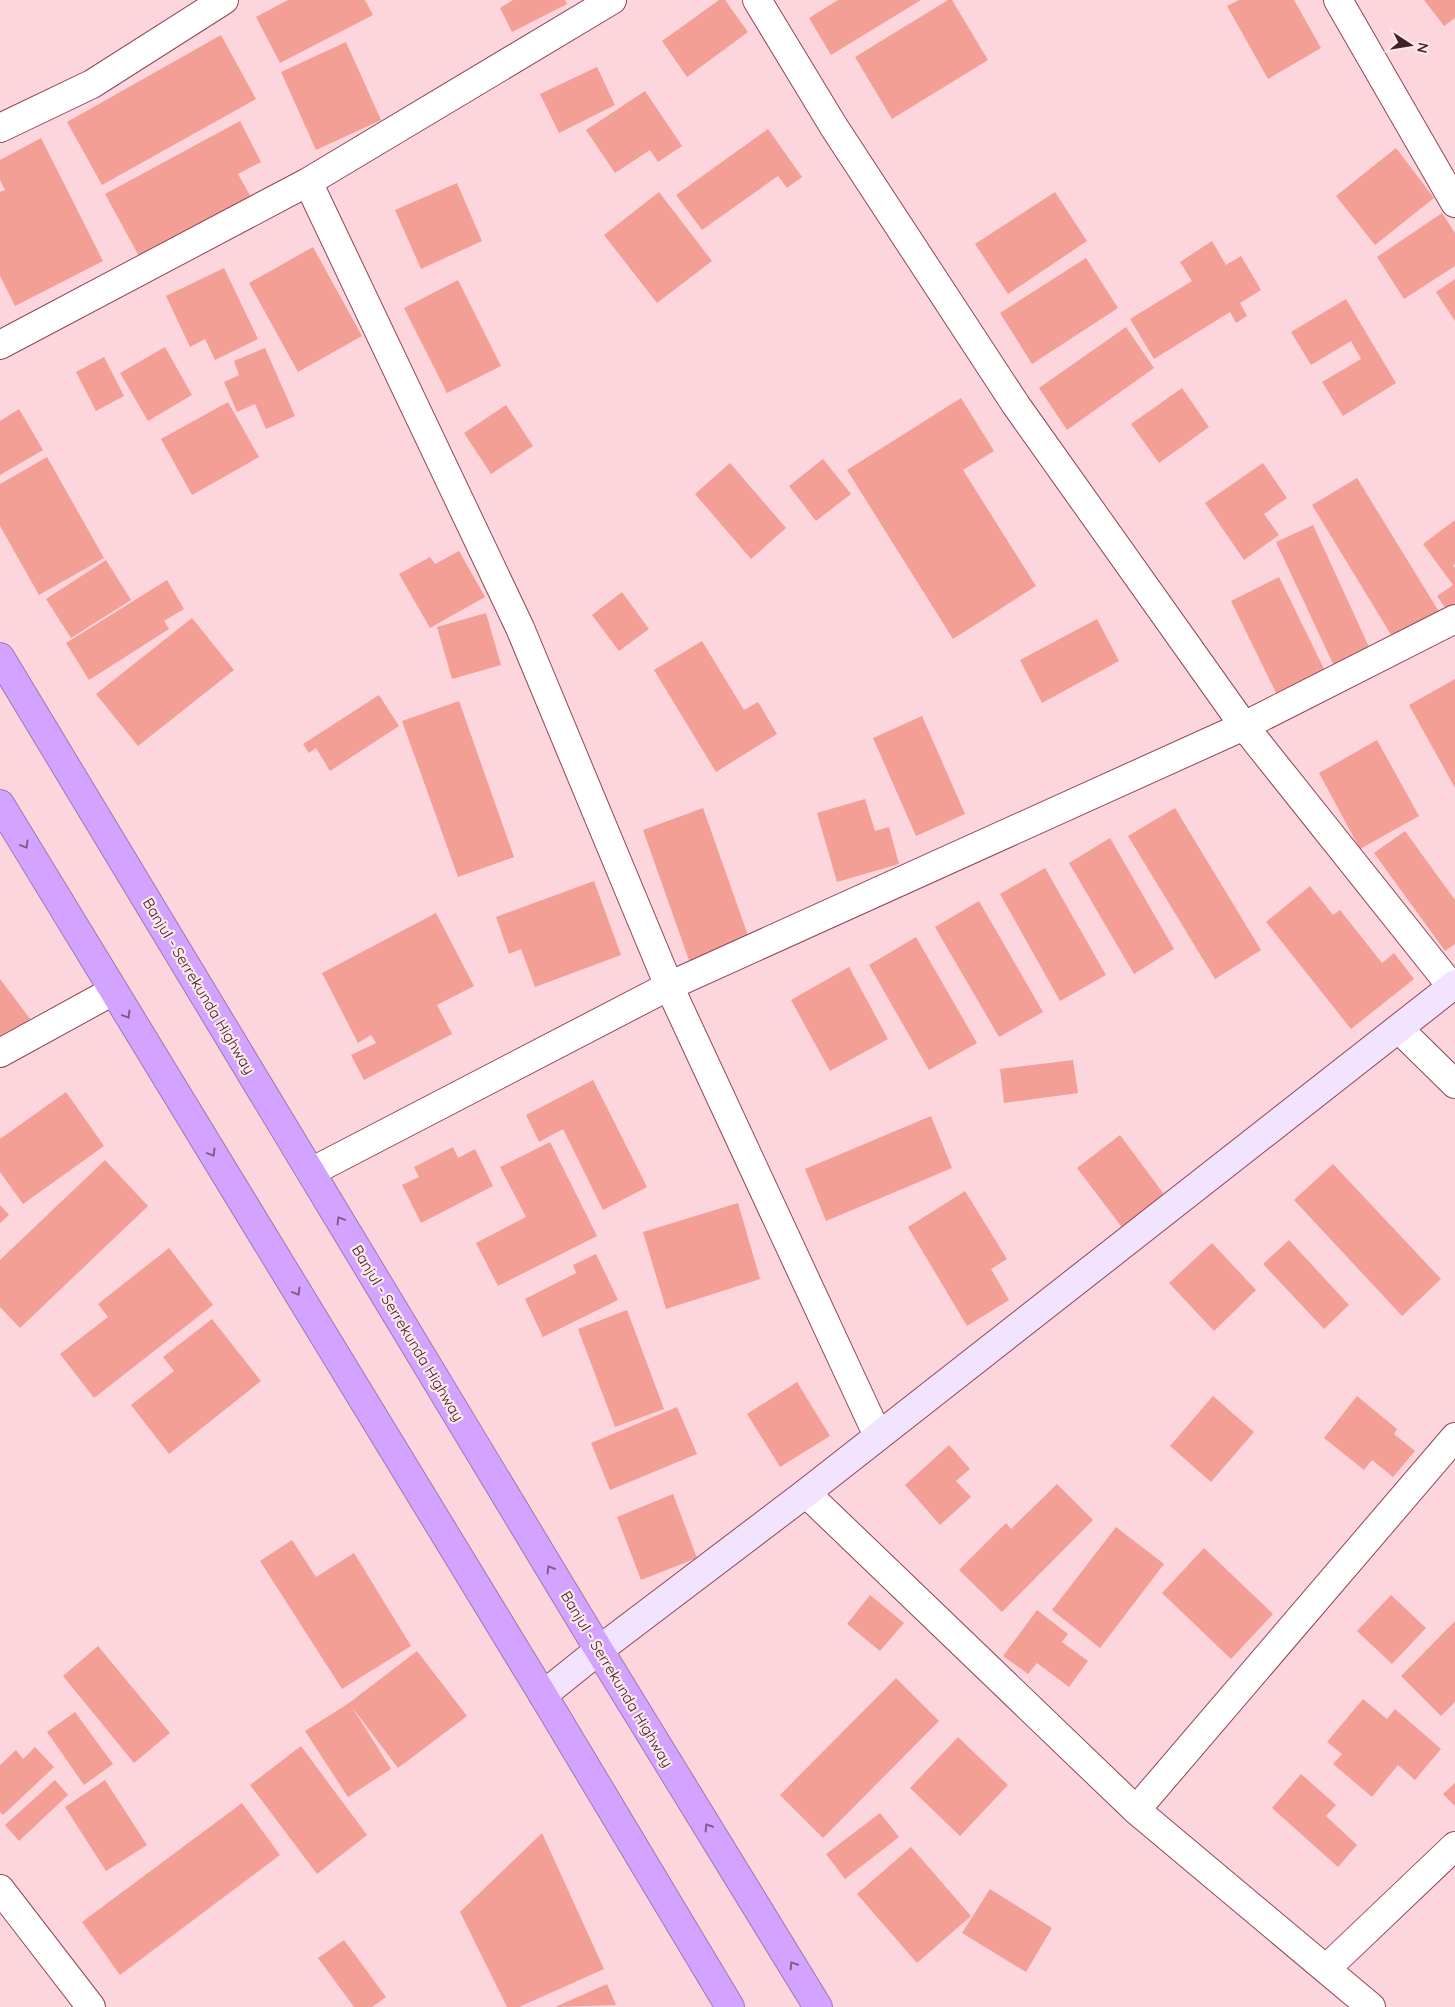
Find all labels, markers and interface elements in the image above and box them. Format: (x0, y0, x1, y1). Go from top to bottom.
north arrow (1385, 20, 1435, 70)
text: N (1413, 41, 1433, 55)
one-way arrow (19, 840, 29, 849)
street label: Banjul - Serrekunda Highway (139, 894, 259, 1078)
one-way arrow (121, 1009, 131, 1018)
one-way arrow (205, 1148, 215, 1157)
one-way arrow (337, 1216, 346, 1225)
street label: Banjul - Serrekunda Highway (348, 1241, 468, 1425)
one-way arrow (290, 1286, 300, 1295)
one-way arrow (546, 1565, 556, 1574)
street label: Banjul - Serrekunda Highway (557, 1587, 677, 1771)
one-way arrow (704, 1824, 714, 1833)
one-way arrow (789, 1962, 799, 1971)

